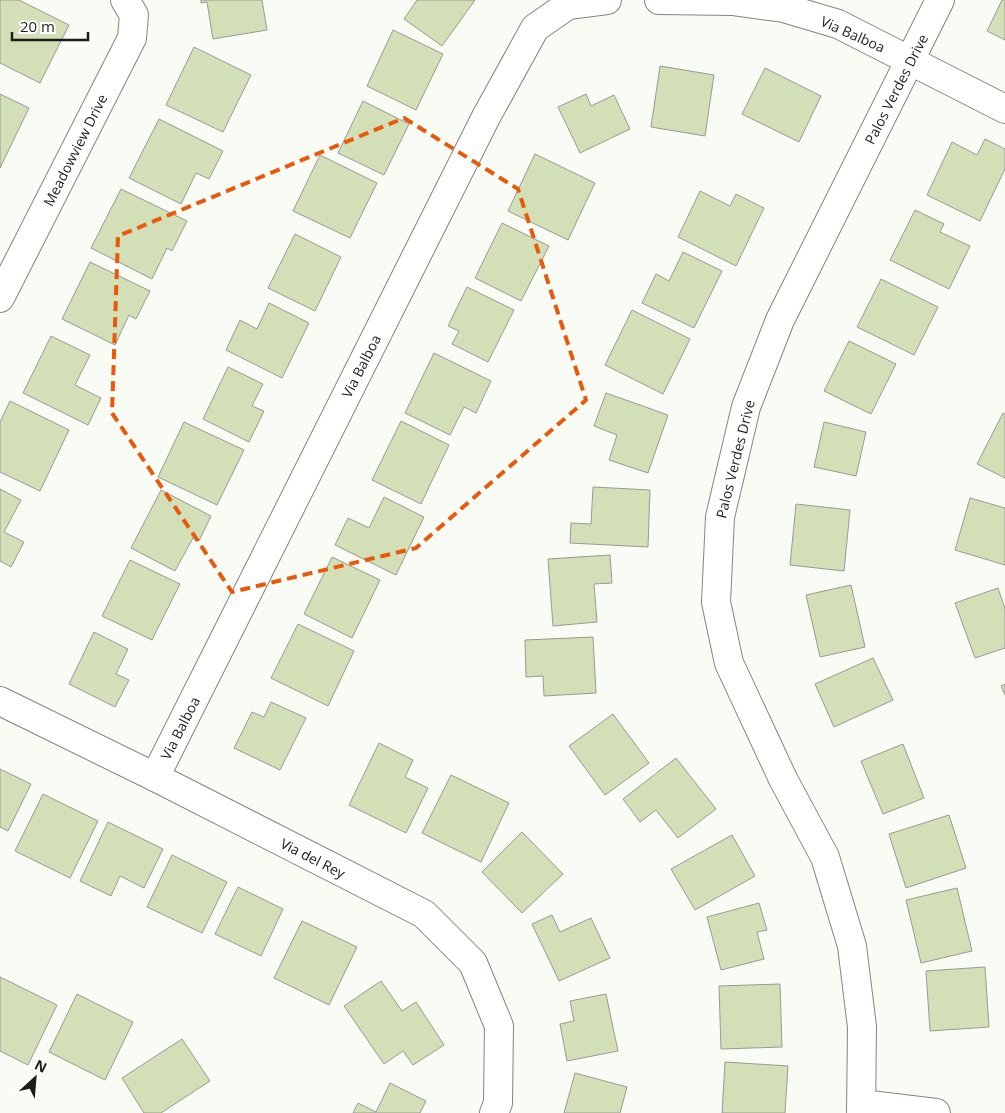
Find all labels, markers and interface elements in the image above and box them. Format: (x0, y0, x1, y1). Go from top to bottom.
scale bar (12, 10, 89, 42)
street label: Via Balboa (818, 11, 888, 57)
text: 20 m (20, 16, 55, 36)
street label: Palos Verdes Drive (860, 30, 932, 147)
street label: Meadowview Drive (39, 91, 111, 209)
street label: Via Balboa (337, 331, 385, 401)
street label: Palos Verdes Drive (711, 398, 759, 520)
street label: Via Balboa (156, 693, 204, 763)
street label: Via del Rey (277, 834, 350, 883)
north arrow (10, 1053, 60, 1103)
text: N (32, 1055, 50, 1077)

